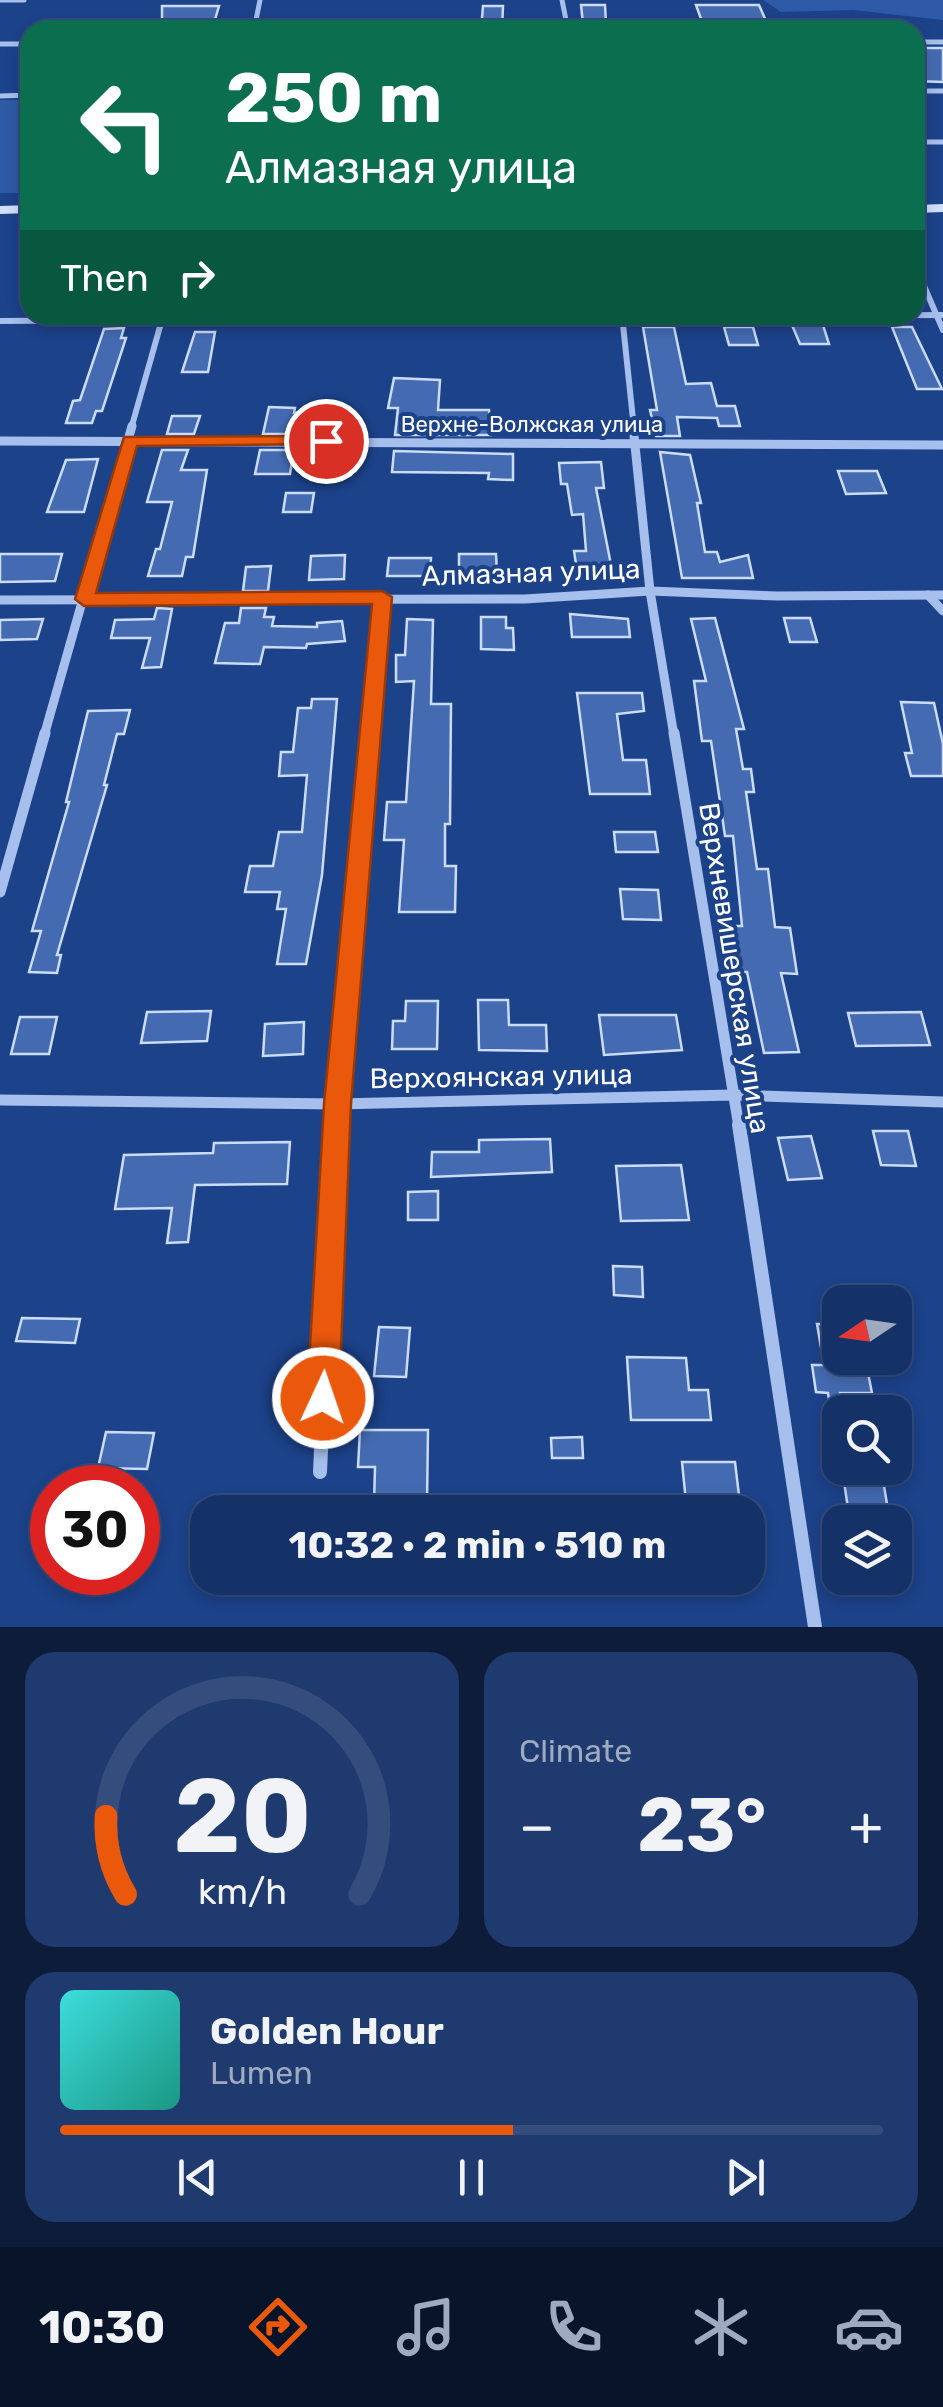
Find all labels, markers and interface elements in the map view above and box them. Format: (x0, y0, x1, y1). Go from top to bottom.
text: 250 m (225, 57, 442, 140)
icon: left (60, 60, 190, 190)
text: Алмазная улица (225, 141, 577, 194)
icon: right (169, 250, 224, 305)
text: Then (60, 255, 149, 301)
pin (284, 399, 369, 484)
street label: Верхне-Волжская улица (401, 411, 663, 438)
icon: arrive (299, 414, 354, 469)
street label: Алмазная улица (421, 552, 641, 593)
street label: Верхневишерская улица (692, 800, 777, 1136)
street label: Верхоянская улица (369, 1058, 633, 1095)
north arrow (822, 1285, 912, 1375)
map controls (822, 1285, 912, 1595)
position arrow (271, 1346, 375, 1450)
button: search (822, 1395, 912, 1485)
speed limit sign: 30 (30, 1465, 160, 1595)
button: layers (822, 1505, 912, 1595)
text: 10:32 · 2 min · 510 m (289, 1522, 666, 1568)
text: Climate (519, 1732, 632, 1770)
text: 20 (173, 1755, 311, 1878)
text: 23° (637, 1781, 766, 1870)
text: − (519, 1794, 555, 1859)
text: + (849, 1794, 883, 1859)
text: km/h (197, 1871, 287, 1913)
text: Golden Hour (210, 2008, 444, 2054)
text: Lumen (210, 2054, 313, 2092)
icon: previous (170, 2150, 225, 2205)
icon: pause (444, 2150, 499, 2205)
icon: next (718, 2150, 773, 2205)
icon: directions (243, 2292, 313, 2362)
icon: music (391, 2292, 461, 2362)
icon: phone (539, 2292, 609, 2362)
icon: climate (686, 2292, 756, 2362)
icon: car (834, 2292, 904, 2362)
text: 10:30 (39, 2301, 165, 2354)

